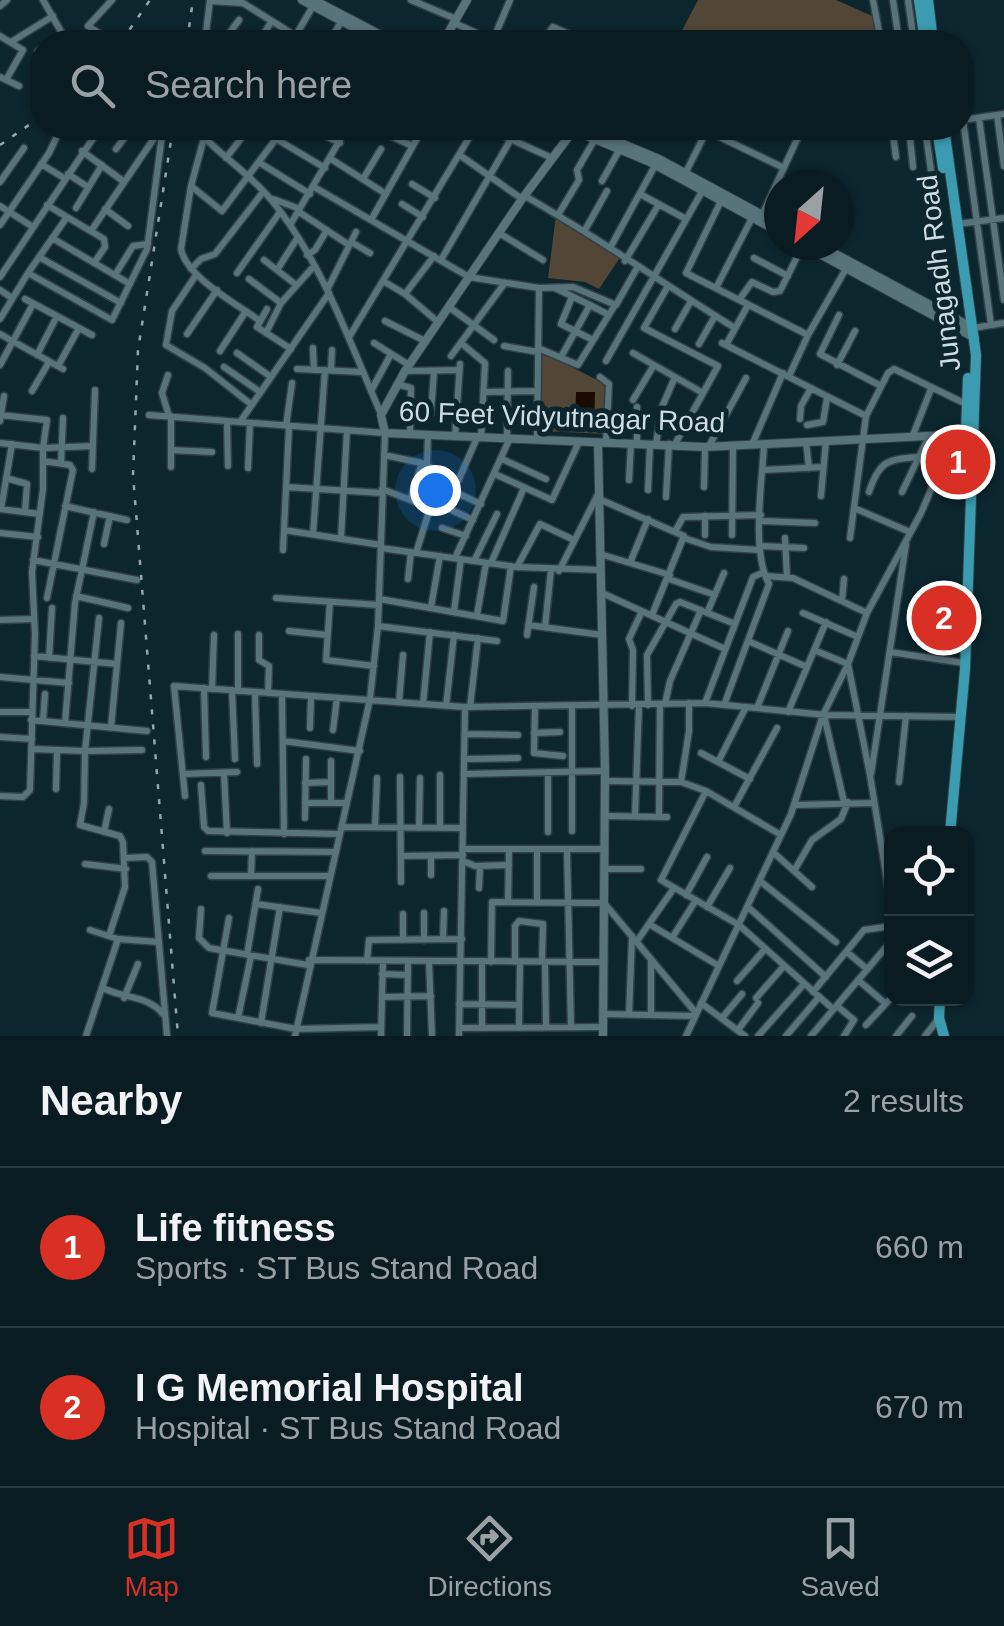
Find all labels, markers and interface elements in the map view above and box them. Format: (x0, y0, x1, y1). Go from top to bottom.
search box (30, 30, 974, 140)
icon: search (65, 58, 120, 113)
text: Search here (145, 64, 352, 106)
north arrow (764, 170, 854, 260)
street label: Junagadh Road (912, 173, 966, 373)
street label: 60 Feet Vidyutnagar Road (398, 396, 726, 438)
pin: 1 (926, 424, 990, 500)
your location (410, 465, 461, 516)
pin: 2 (912, 580, 976, 656)
map controls (884, 826, 974, 1006)
button: locate (884, 826, 974, 916)
button: layers (884, 916, 974, 1006)
text: Nearby (40, 1077, 182, 1124)
text: 2 results (843, 1083, 964, 1119)
text: Life fitness (135, 1207, 336, 1249)
text: 1 (64, 1229, 81, 1265)
text: 660 m (875, 1229, 964, 1265)
text: Sports · ST Bus Stand Road (135, 1250, 538, 1286)
text: I G Memorial Hospital (135, 1367, 524, 1409)
text: 2 (64, 1389, 81, 1425)
text: 670 m (875, 1389, 964, 1425)
text: Hospital · ST Bus Stand Road (135, 1410, 561, 1446)
tab: Map (124, 1511, 179, 1603)
tab: Directions (428, 1511, 552, 1603)
tab: Saved (800, 1511, 880, 1603)

